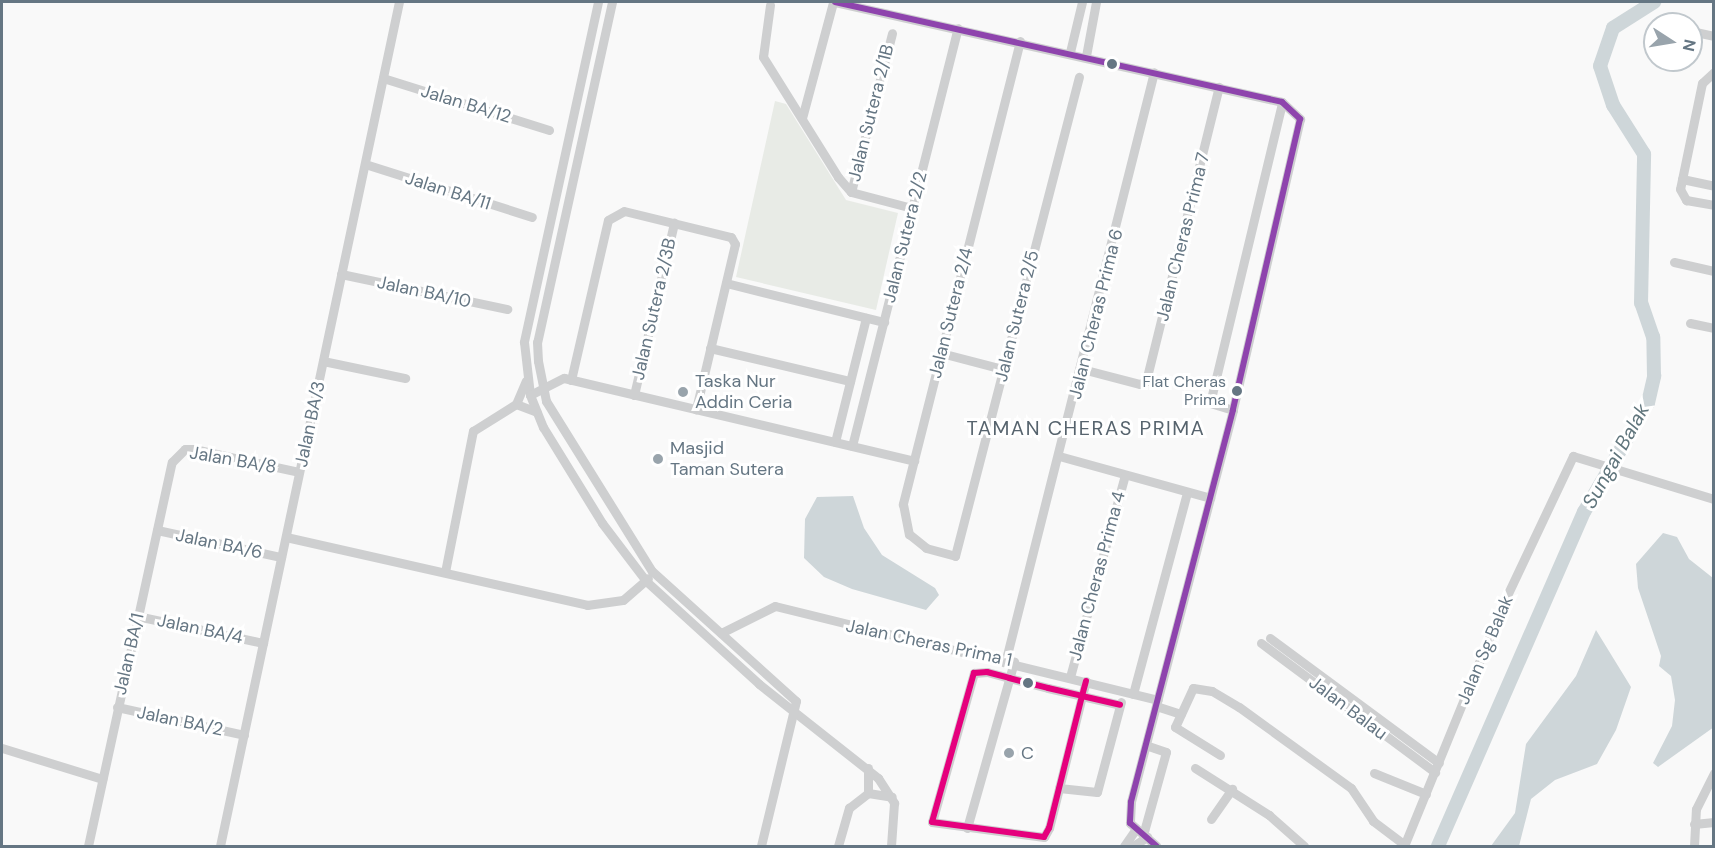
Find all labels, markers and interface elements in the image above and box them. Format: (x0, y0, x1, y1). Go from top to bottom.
north arrow (1643, 12, 1703, 72)
text: N (1678, 38, 1701, 53)
street label: Jalan Sutera 2/1B (844, 42, 898, 184)
unlabelled marker (1106, 58, 1118, 70)
street label: Jalan BA/12 (418, 80, 514, 128)
street label: Jalan Cheras Prima 7 (1152, 150, 1214, 324)
street label: Jalan BA/11 (403, 167, 493, 215)
street label: Jalan Sutera 2/2 (878, 169, 932, 305)
street label: Jalan Cheras Prima 6 (1064, 227, 1128, 401)
street label: Jalan Sutera 2/3B (627, 236, 681, 382)
street label: Jalan Sutera 2/4 (924, 245, 978, 381)
street label: Jalan Sutera 2/5 (990, 248, 1044, 384)
street label: Jalan BA/10 (375, 272, 473, 312)
place label: Taska Nur Addin Ceria (695, 371, 792, 413)
place label: Flat Cheras Prima (1142, 372, 1226, 410)
street label: Jalan BA/3 (290, 379, 330, 469)
marker: Taska Nur Addin Ceria (676, 385, 690, 399)
marker: Flat Cheras Prima (1231, 385, 1243, 397)
water label: Sungai Balak (1577, 399, 1655, 513)
district label: TAMAN CHERAS PRIMA (967, 416, 1205, 440)
place label: Masjid Taman Sutera (670, 438, 784, 480)
street label: Jalan BA/8 (188, 442, 278, 478)
marker: Masjid Taman Sutera (651, 452, 665, 466)
street label: Jalan Cheras Prima 4 (1064, 489, 1130, 663)
street label: Jalan BA/6 (174, 524, 264, 564)
street label: Jalan Sg Balak (1452, 592, 1518, 708)
street label: Jalan BA/4 (155, 609, 245, 649)
street label: Jalan BA/1 (109, 611, 149, 697)
street label: Jalan Cheras Prima 1 (844, 615, 1014, 671)
street label: Jalan Balau (1305, 672, 1391, 744)
unlabelled marker (1022, 677, 1034, 689)
street label: Jalan BA/2 (135, 701, 225, 741)
place label: C (1021, 742, 1034, 764)
marker: C (1002, 746, 1016, 760)

